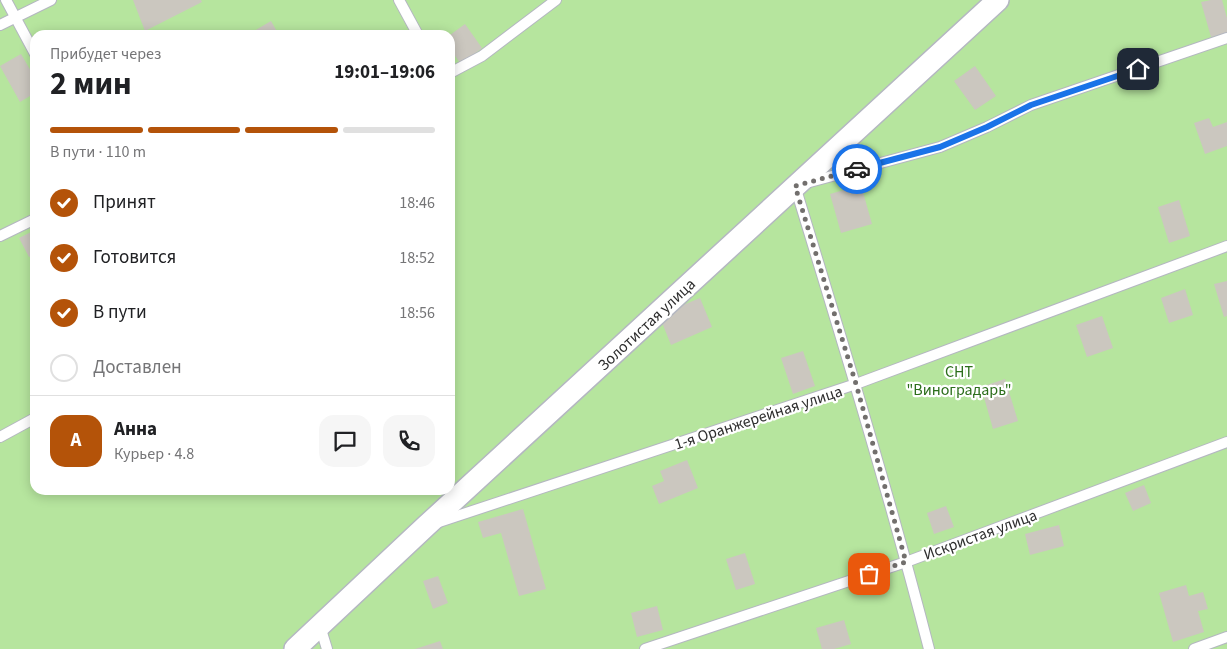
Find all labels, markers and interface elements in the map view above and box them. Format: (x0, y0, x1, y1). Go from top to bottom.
text: Прибудет через (50, 43, 161, 65)
pin (1117, 48, 1159, 90)
icon: home (1124, 55, 1152, 83)
text: 19:01–19:06 (334, 59, 435, 86)
text: 2 мин (50, 61, 132, 107)
text: В пути · 110 m (50, 141, 146, 163)
courier (832, 144, 882, 194)
icon: car (843, 155, 871, 183)
icon: check (50, 189, 78, 217)
text: Принят (93, 189, 156, 216)
text: 18:46 (399, 192, 435, 214)
icon: check (50, 244, 78, 272)
text: Готовится (93, 244, 176, 271)
text: 18:52 (399, 247, 435, 269)
street label: Золотистая улица (593, 274, 700, 376)
icon: check (50, 299, 78, 327)
text: В пути (93, 299, 147, 326)
text: 18:56 (399, 302, 435, 324)
text: Доставлен (93, 354, 182, 381)
park label: СНТ "Виноградарь" (906, 361, 1012, 401)
street label: 1-я Оранжерейная улица (671, 380, 845, 456)
button: chat (319, 415, 371, 467)
button: phone (383, 415, 435, 467)
text: Анна (114, 416, 157, 443)
text: А (71, 427, 81, 454)
text: Курьер · 4.8 (114, 443, 194, 465)
street label: Искристая улица (921, 504, 1040, 566)
pin (848, 553, 890, 595)
icon: bag (855, 560, 883, 588)

